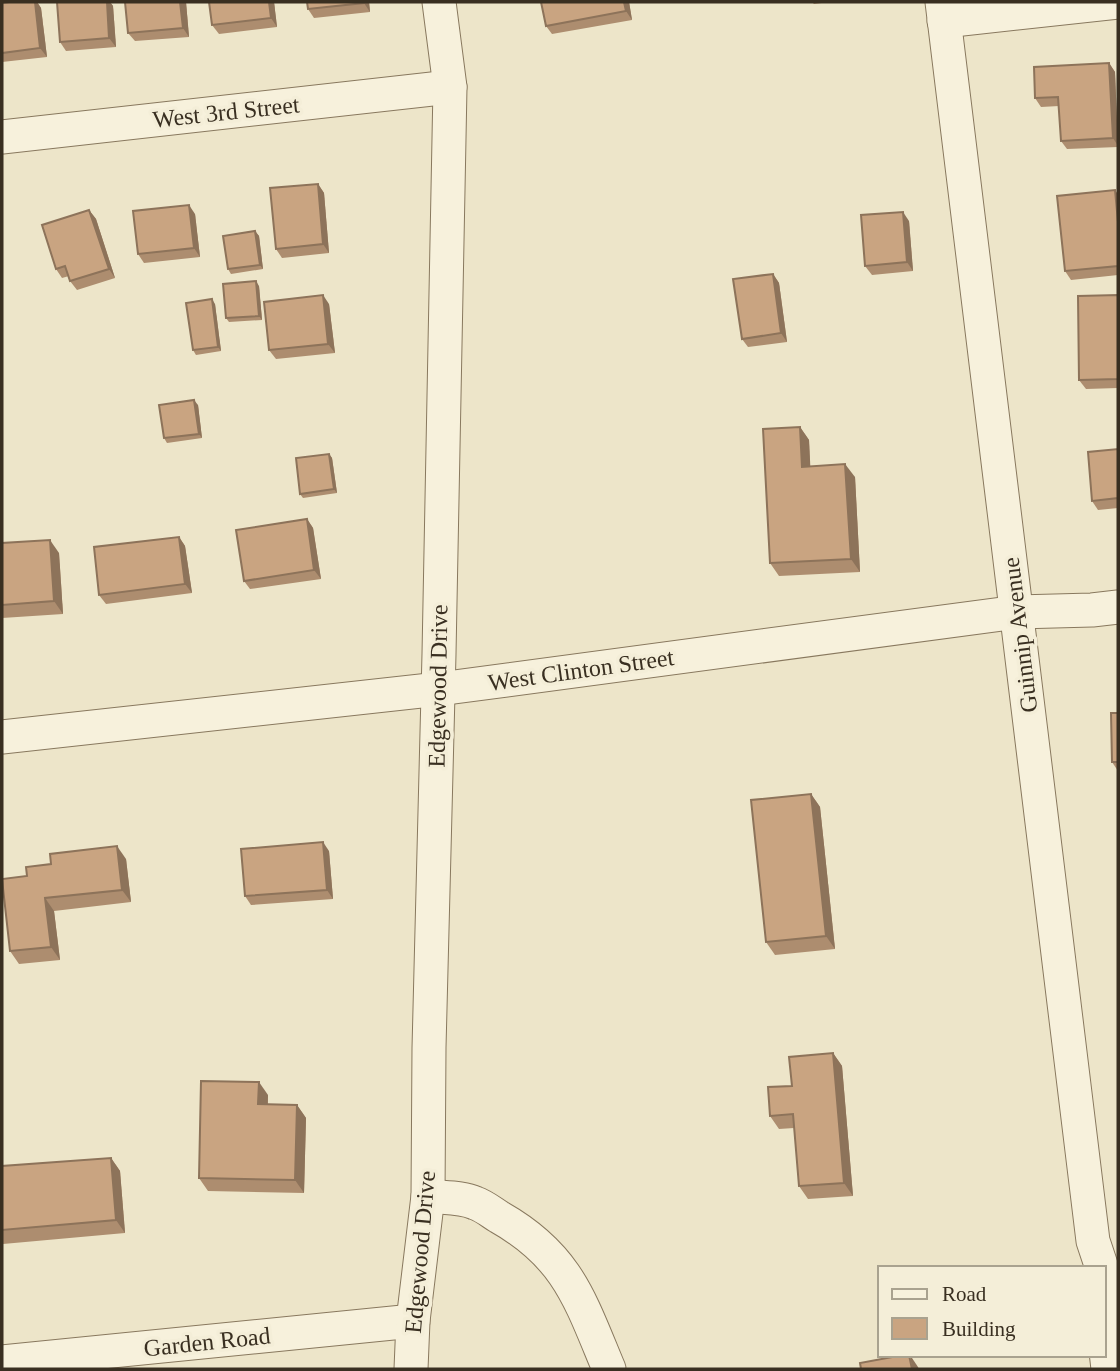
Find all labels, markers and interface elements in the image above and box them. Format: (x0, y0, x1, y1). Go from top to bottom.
street label: West 3rd Street (151, 91, 301, 133)
street label: Guinnip Avenue (998, 556, 1042, 714)
street label: Edgewood Drive (424, 604, 452, 768)
street label: West Clinton Street (486, 644, 676, 696)
street label: Edgewood Drive (400, 1170, 440, 1334)
legend (878, 1266, 1106, 1357)
text: Road (942, 1282, 987, 1306)
text: Building (942, 1317, 1016, 1341)
street label: Garden Road (142, 1322, 272, 1362)

